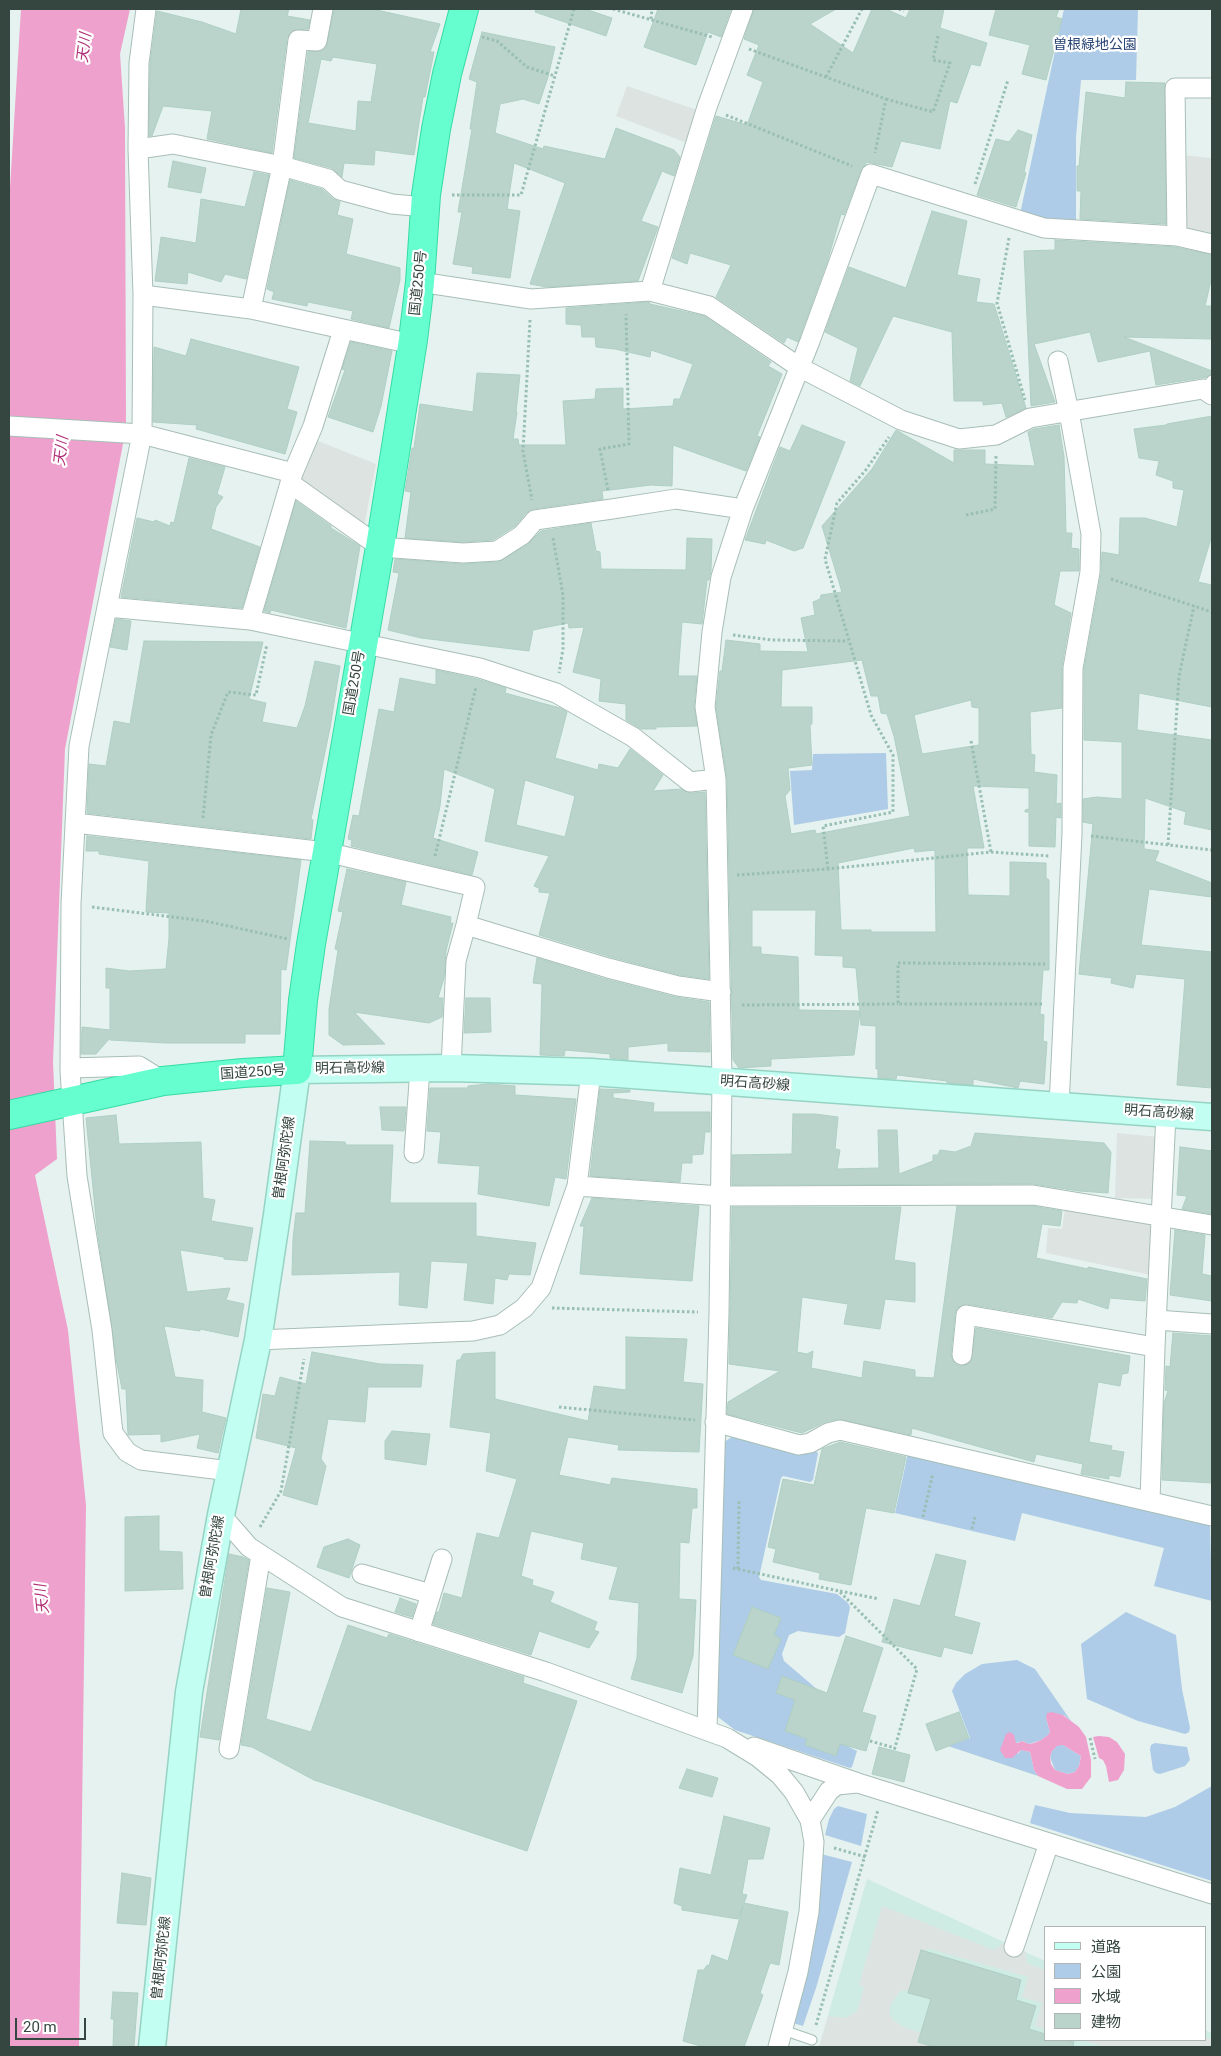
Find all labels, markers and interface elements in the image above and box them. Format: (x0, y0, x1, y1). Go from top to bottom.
water label: 天川 (74, 32, 96, 64)
park label: 曽根緑地公園 (1053, 37, 1137, 53)
street label: 国道250号 (407, 249, 431, 317)
water label: 天川 (51, 435, 73, 467)
street label: 国道250号 (341, 649, 369, 717)
street label: 明石高砂線 (315, 1060, 385, 1078)
street label: 国道250号 (220, 1062, 286, 1084)
street label: 明石高砂線 (719, 1073, 791, 1095)
street label: 明石高砂線 (1123, 1102, 1195, 1124)
street label: 曽根阿弥陀線 (271, 1115, 299, 1201)
street label: 曽根阿弥陀線 (197, 1514, 229, 1600)
water label: 天川 (32, 1583, 54, 1615)
street label: 曽根阿弥陀線 (149, 1915, 175, 2001)
legend (1044, 1926, 1206, 2041)
text: 道路 (1091, 1938, 1121, 1956)
text: 公園 (1091, 1963, 1121, 1981)
text: 水域 (1091, 1988, 1121, 2006)
scale bar (18, 2008, 89, 2040)
text: 建物 (1091, 2013, 1121, 2031)
text: 20 m (23, 2018, 57, 2036)

